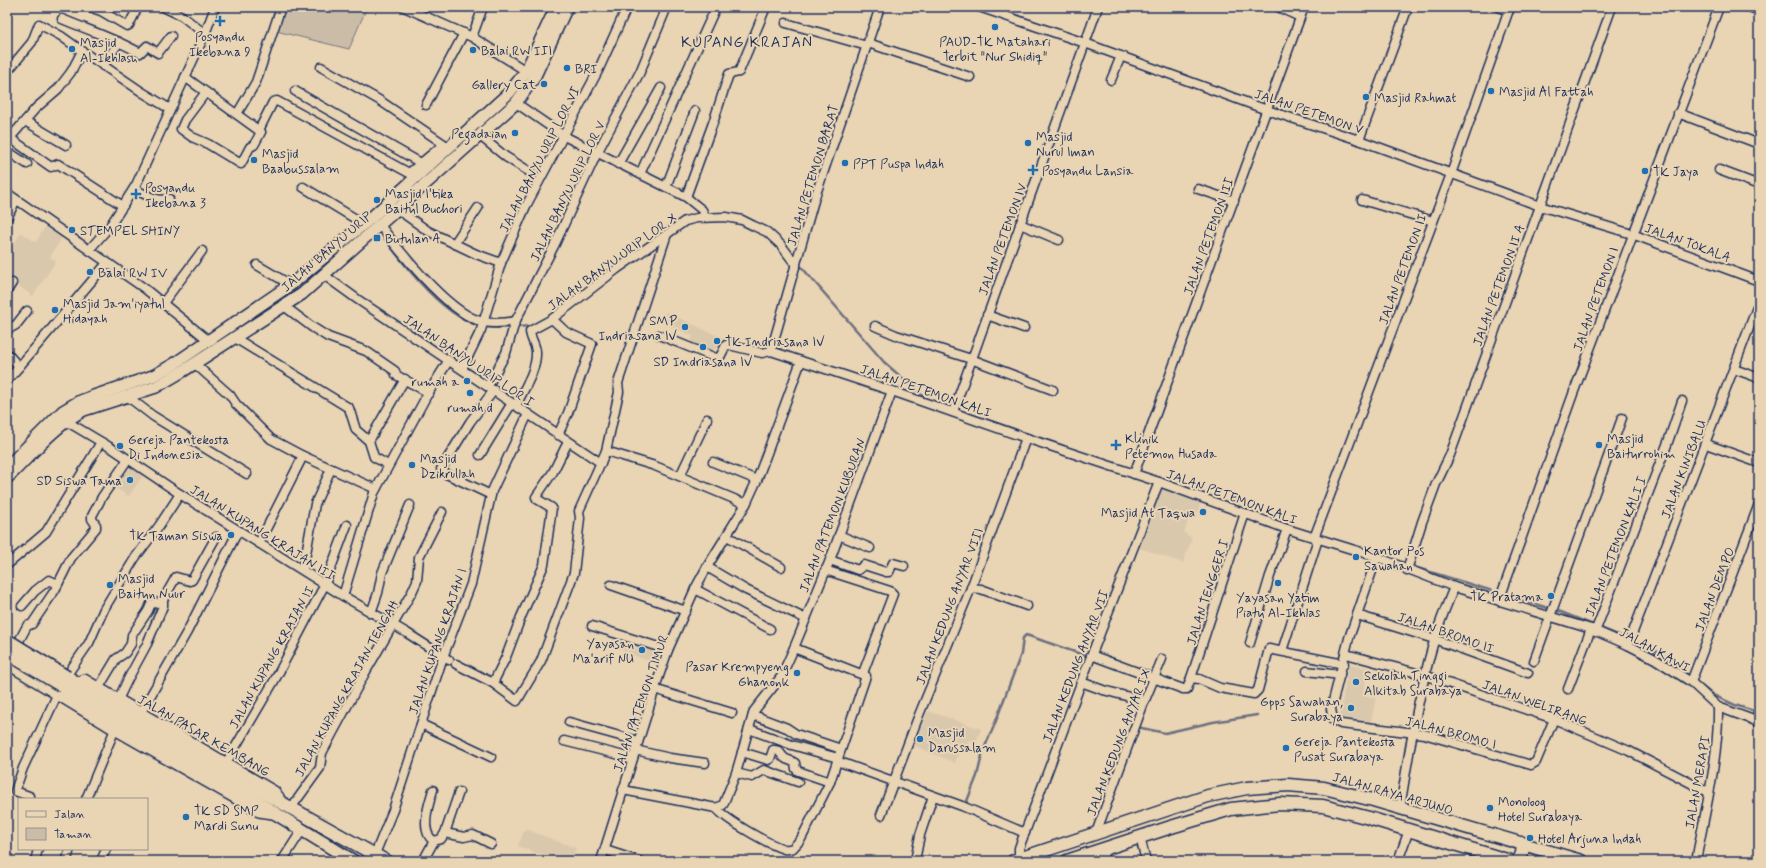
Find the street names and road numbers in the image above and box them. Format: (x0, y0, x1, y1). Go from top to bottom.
street label: JALAN BANYU URIP LOR VI (495, 82, 583, 236)
street label: JALAN PETEMON V (1252, 86, 1365, 139)
street label: JALAN PETEMON BARAT (784, 102, 843, 248)
street label: JALAN BANYU URIP LOR V (525, 116, 609, 266)
street label: JALAN PETEMON III (1180, 175, 1239, 298)
street label: JALAN PETEMON IV (975, 181, 1032, 298)
street label: JALAN BANYU URIP (278, 208, 376, 296)
street label: JALAN BANYU URIP LOR X (545, 210, 681, 315)
street label: JALAN PETEMON II (1375, 212, 1431, 327)
street label: JALAN TOKALA (1642, 220, 1733, 267)
street label: JALAN PETEMON II A (1469, 222, 1529, 349)
street label: JALAN PETEMON I (1570, 245, 1623, 354)
street label: JALAN BANYU URIP LOR I (400, 311, 537, 412)
street label: JALAN PETEMON KALI (858, 361, 994, 422)
street label: JALAN KINIBALU (1658, 418, 1711, 521)
street label: JALAN PATEMON KUBURAN (796, 436, 871, 595)
street label: JALAN PETEMON KALI (1164, 466, 1299, 529)
street label: JALAN PETEMON KALI I (1582, 474, 1651, 619)
street label: JALAN KUPANG KRAJAN III (187, 482, 338, 585)
street label: JALAN KEDUNG ANYAR VIII (913, 526, 988, 687)
street label: JALAN TENGGER I (1183, 537, 1234, 648)
street label: JALAN DEMPO (1692, 545, 1739, 634)
street label: JALAN KUPANG KRAJAN I (405, 566, 471, 717)
street label: JALAN KUPANG KRAJAN II (226, 583, 319, 732)
street label: JALAN KEDUNG ANYAR VII (1039, 587, 1114, 745)
street label: JALAN KUPANG KRAJAN TENGAH (291, 597, 403, 780)
street label: JALAN BROMO II (1395, 609, 1496, 658)
street label: JALAN KAWI (1616, 624, 1693, 677)
street label: JALAN PATEMON TIMUR (610, 632, 673, 775)
street label: JALAN KEDUNG ANYAR IX (1083, 667, 1155, 819)
street label: JALAN WELIRANG (1480, 677, 1590, 730)
street label: JALAN PASAR KEMBANG (134, 691, 273, 781)
street label: JALAN BROMO I (1403, 713, 1498, 754)
street label: JALAN MERAPI (1682, 734, 1715, 830)
street label: JALAN RAYA ARJUNO (1330, 769, 1455, 820)

